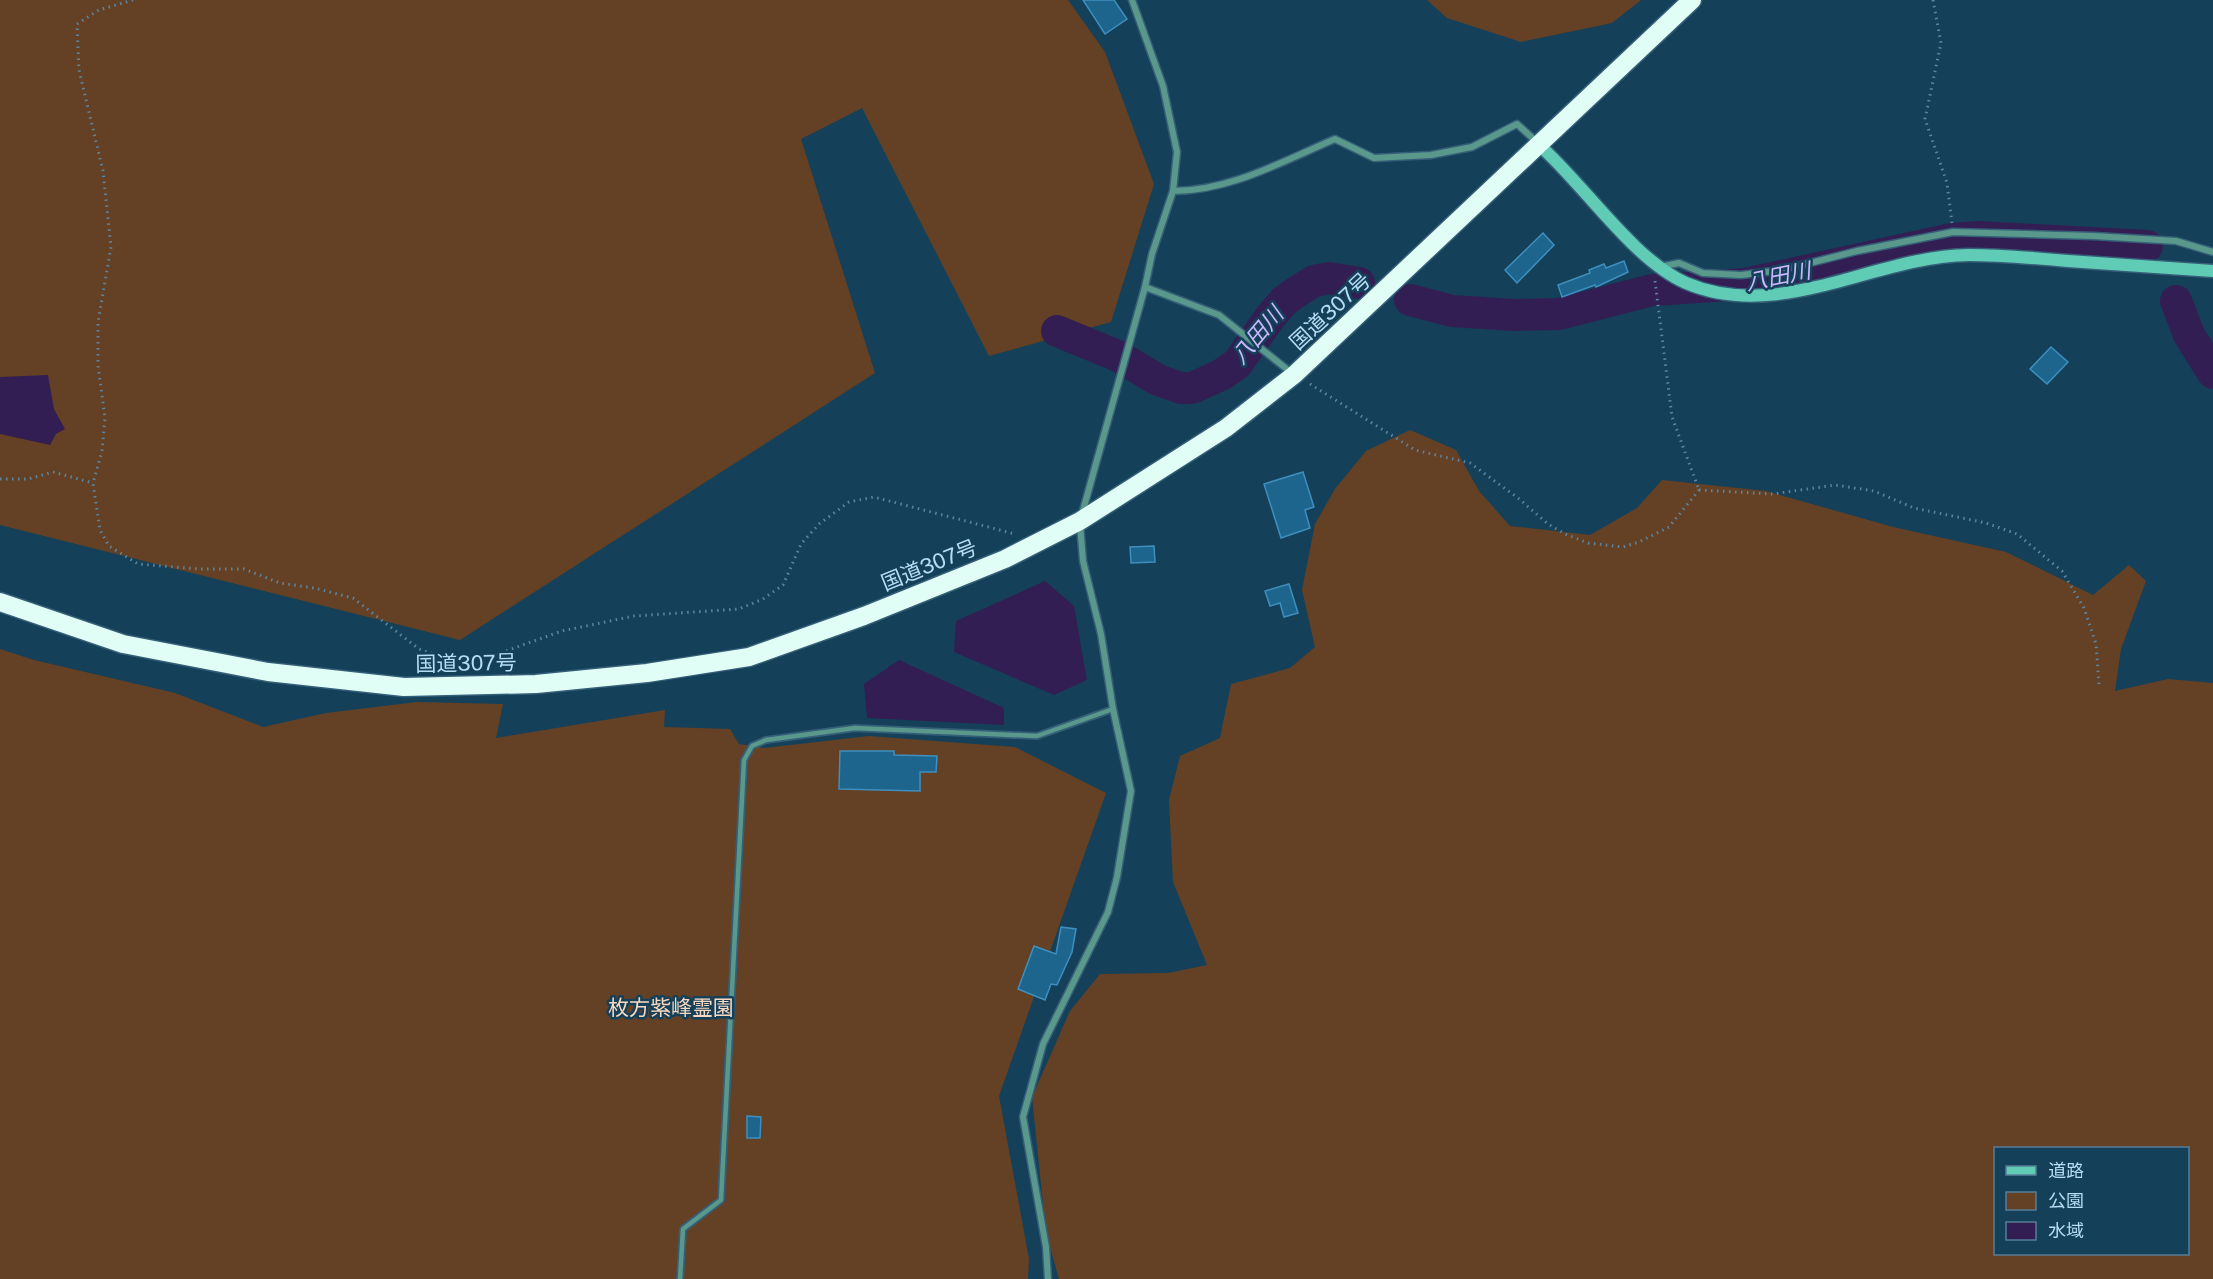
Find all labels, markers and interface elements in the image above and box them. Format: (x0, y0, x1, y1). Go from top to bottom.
water label: 八田川 (1743, 257, 1815, 295)
street label: 国道307号 (1284, 267, 1376, 355)
water label: 八田川 (1226, 300, 1289, 369)
street label: 国道307号 (877, 534, 981, 596)
street label: 国道307号 (415, 650, 517, 676)
park label: 枚方紫峰霊園 (608, 995, 734, 1020)
legend (1994, 1147, 2189, 1255)
text: 道路 (2048, 1160, 2084, 1181)
text: 公園 (2048, 1190, 2084, 1211)
text: 水域 (2048, 1220, 2084, 1241)

